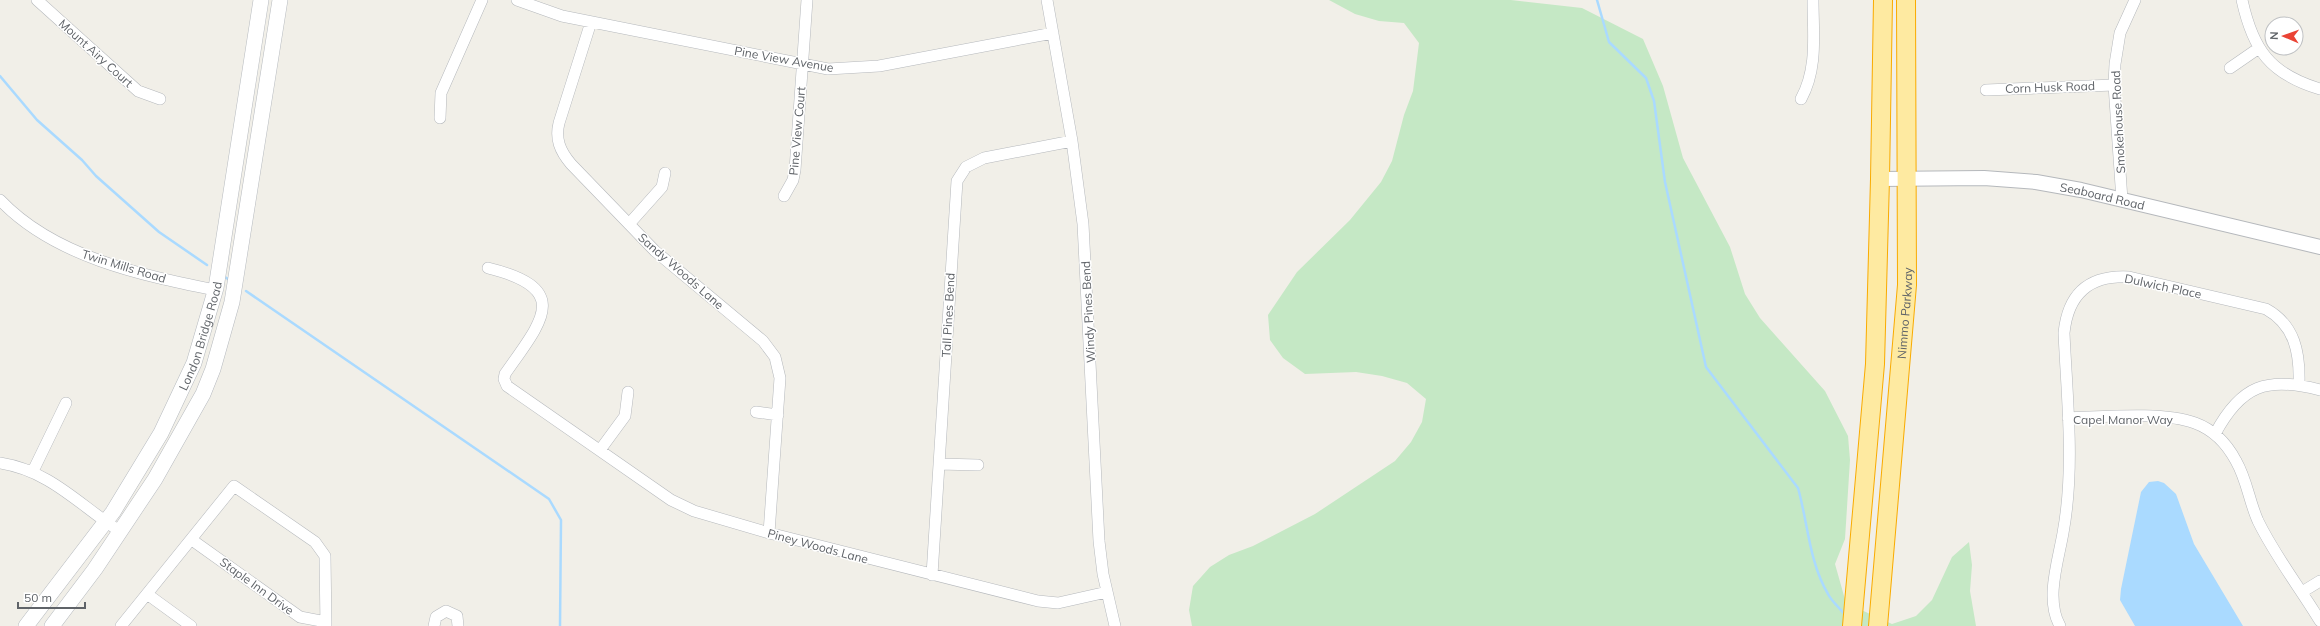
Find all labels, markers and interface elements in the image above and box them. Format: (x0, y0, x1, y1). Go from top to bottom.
street label: Mount Airy Court (56, 16, 136, 90)
north arrow (2264, 16, 2304, 56)
text: N (2267, 31, 2281, 40)
street label: Pine View Avenue (733, 43, 835, 75)
street label: Smokehouse Road (2108, 70, 2128, 174)
street label: Corn Husk Road (2005, 78, 2095, 96)
street label: Pine View Court (786, 86, 808, 176)
street label: Seaboard Road (2059, 179, 2146, 212)
street label: Sandy Woods Lane (635, 230, 727, 312)
street label: Twin Mills Road (80, 246, 168, 286)
street label: Windy Pines Bend (1078, 261, 1098, 363)
street label: Nimmo Parkway (1893, 267, 1915, 360)
street label: Dulwich Place (2123, 271, 2203, 301)
street label: Tall Pines Bend (938, 272, 958, 358)
street label: London Bridge Road (175, 281, 224, 392)
street label: Capel Manor Way (2073, 412, 2174, 427)
street label: Piney Woods Lane (766, 525, 870, 567)
street label: Staple Inn Drive (217, 554, 297, 618)
scale bar (18, 584, 85, 610)
text: 50 m (24, 590, 52, 605)

